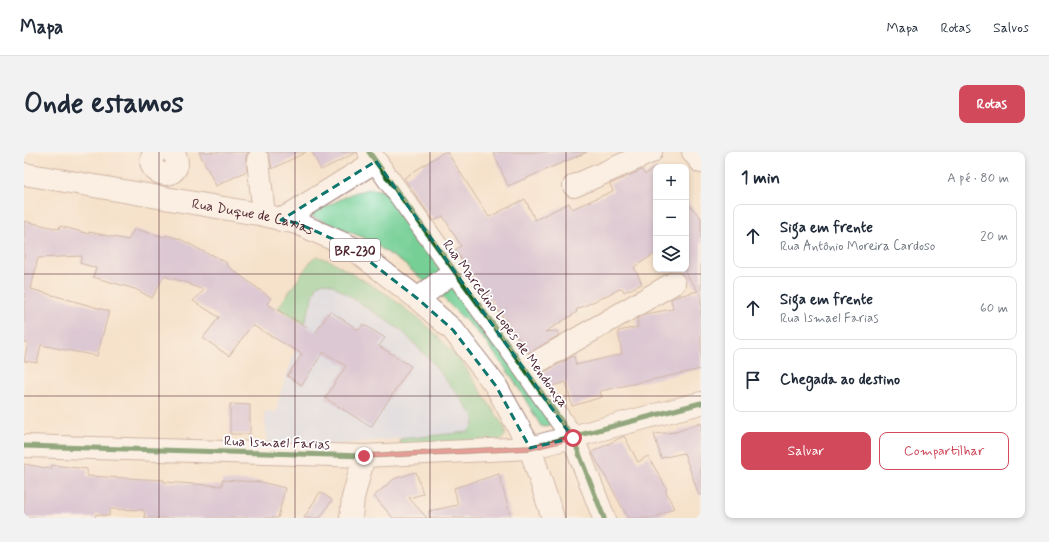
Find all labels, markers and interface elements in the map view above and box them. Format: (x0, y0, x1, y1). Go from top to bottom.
text: Mapa (20, 15, 63, 40)
text: Mapa (887, 19, 918, 37)
text: Rotas (940, 19, 971, 37)
text: Salvos (993, 19, 1029, 37)
button: Rotas (959, 85, 1025, 123)
text: Onde estamos (24, 86, 184, 123)
map controls (653, 164, 689, 272)
button: + (653, 164, 689, 200)
text: 1 min (741, 167, 780, 189)
text: A pé · 80 m (947, 170, 1009, 187)
street label: Rua Duque de Caxias (191, 195, 317, 239)
button: − (653, 200, 689, 236)
text: Siga em frente (780, 218, 873, 238)
icon: ahead (742, 225, 764, 247)
text: 20 m (980, 228, 1008, 245)
street label: Rua Marcelino Lopes de Mendonça (438, 236, 572, 411)
button: layers (653, 236, 689, 272)
text: Rua Antônio Moreira Cardoso (780, 238, 935, 255)
road number: BR-230 (330, 239, 380, 261)
text: Siga em frente (780, 290, 873, 310)
icon: ahead (742, 297, 764, 319)
text: 60 m (980, 300, 1008, 317)
text: Rua Ismael Farias (780, 310, 879, 327)
icon: arrive (742, 369, 764, 391)
text: Chegada ao destino (780, 370, 900, 390)
route start (564, 429, 582, 447)
street label: Rua Ismael Farias (224, 432, 331, 454)
button: Salvar (741, 432, 871, 470)
button: Compartilhar (879, 432, 1009, 470)
route end (355, 447, 373, 465)

